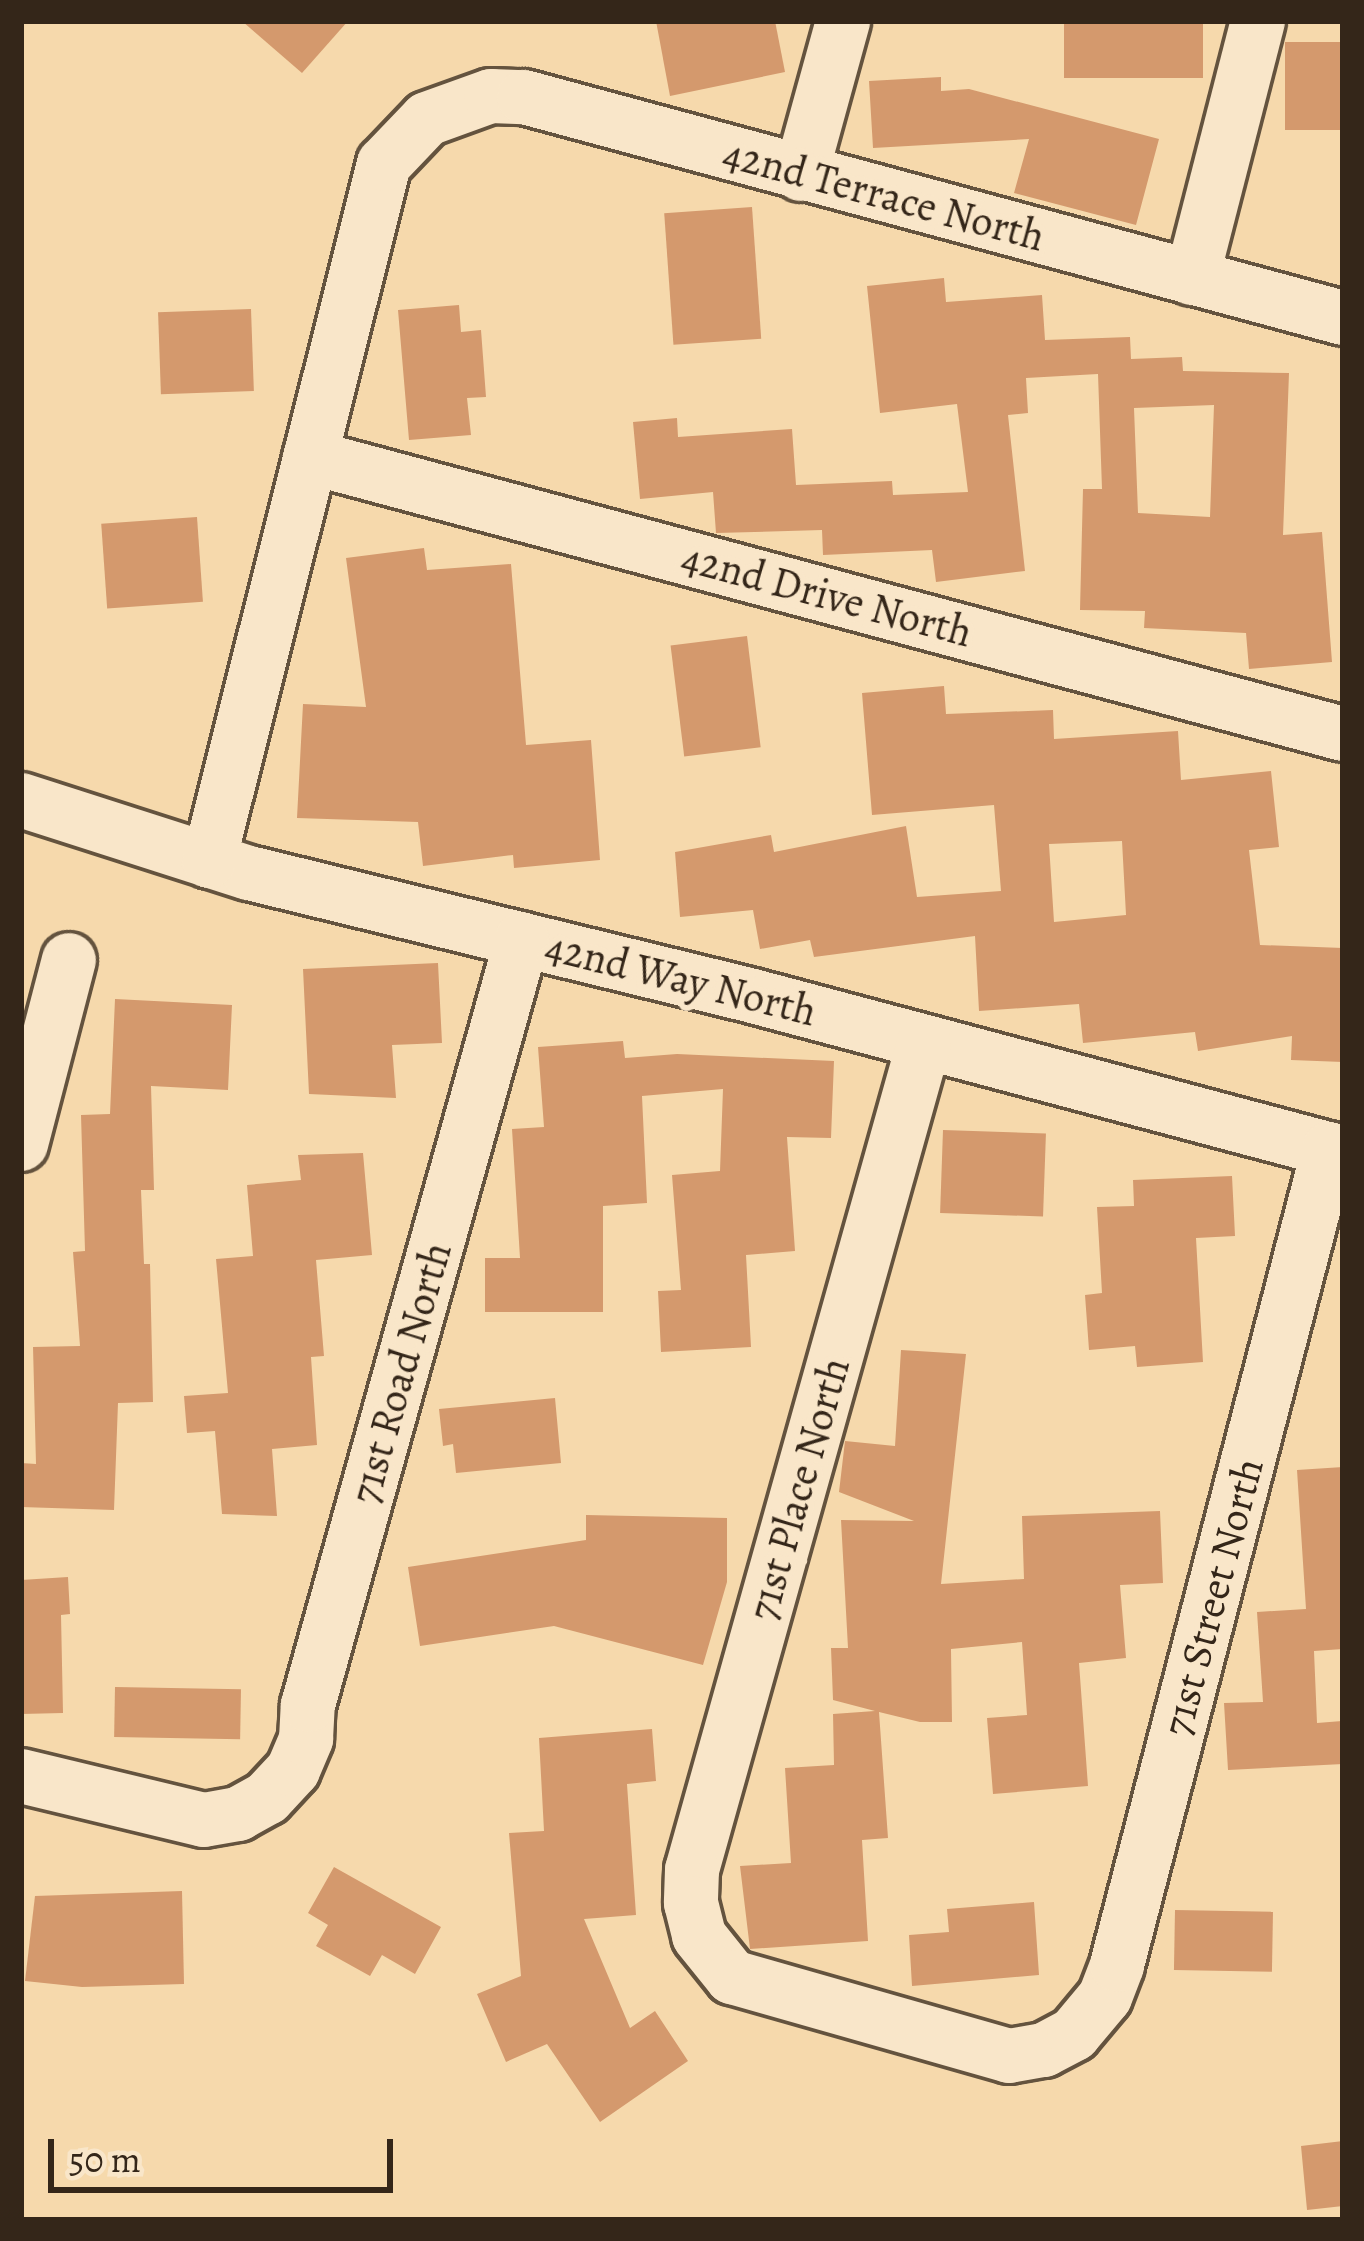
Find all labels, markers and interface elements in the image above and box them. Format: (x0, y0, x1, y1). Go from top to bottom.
street label: 42nd Terrace North (718, 128, 1050, 262)
street label: 42nd Drive North (676, 532, 978, 658)
street label: 42nd Way North (540, 921, 822, 1037)
street label: 71st Road North (340, 1237, 462, 1509)
street label: 71st Place North (737, 1352, 861, 1626)
street label: 71st Street North (1152, 1453, 1274, 1741)
scale bar (54, 2115, 399, 2189)
text: 50 m (69, 2135, 141, 2184)

